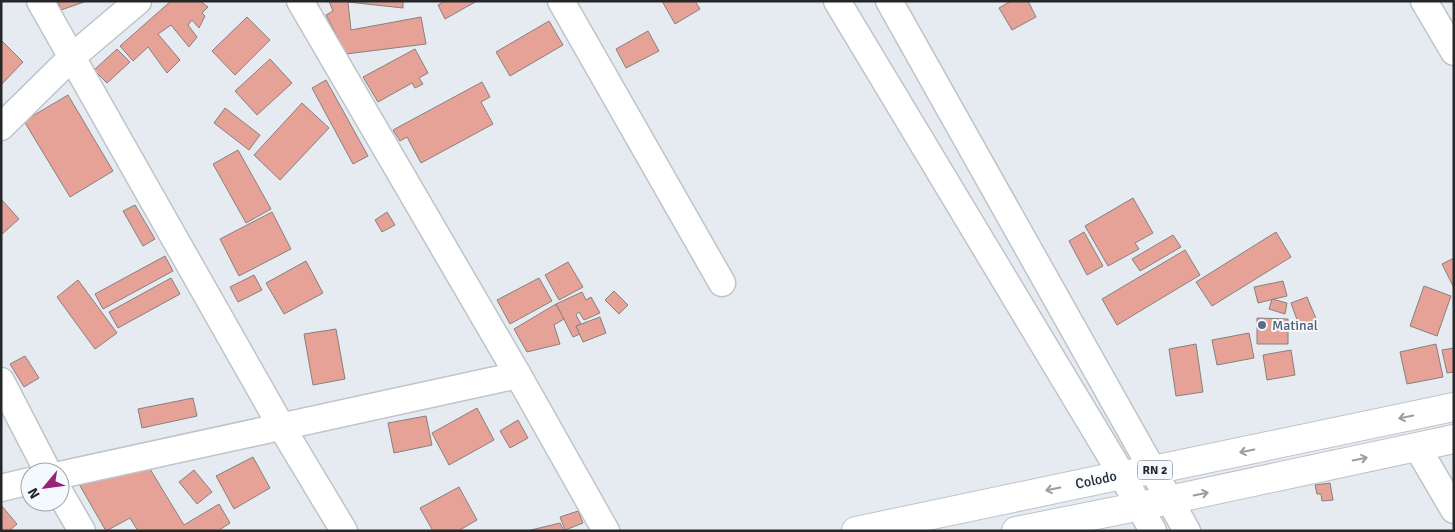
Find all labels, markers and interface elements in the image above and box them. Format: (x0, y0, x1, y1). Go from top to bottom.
place label: Matinal (1272, 317, 1318, 334)
marker: Matinal (1256, 319, 1268, 331)
one-way arrow (1398, 413, 1414, 422)
one-way arrow (1240, 446, 1256, 456)
one-way arrow (1352, 454, 1368, 463)
road number: RN 2 (1138, 460, 1172, 480)
north arrow (20, 462, 70, 512)
street label: Colodo (1074, 467, 1118, 493)
text: N (24, 485, 44, 501)
one-way arrow (1046, 485, 1062, 494)
one-way arrow (1193, 488, 1209, 498)

